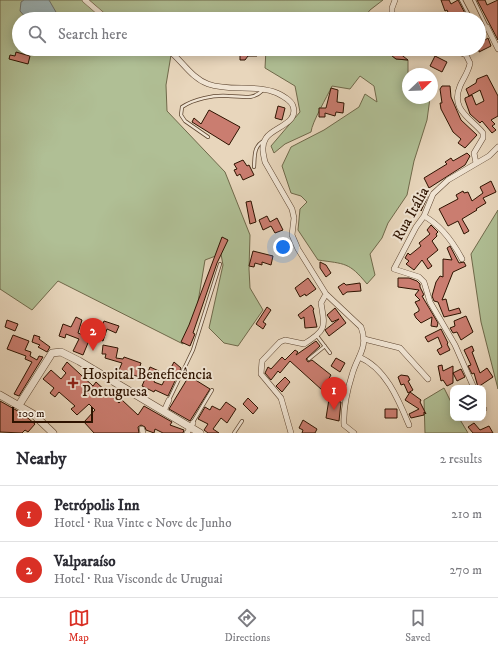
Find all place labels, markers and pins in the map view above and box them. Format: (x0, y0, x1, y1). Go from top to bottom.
pin: 2 (80, 318, 106, 351)
place label: Hospital Beneficência Portuguesa (82, 365, 213, 401)
marker: Hospital Beneficência Portuguesa (67, 377, 79, 389)
pin: 1 (321, 377, 347, 410)

